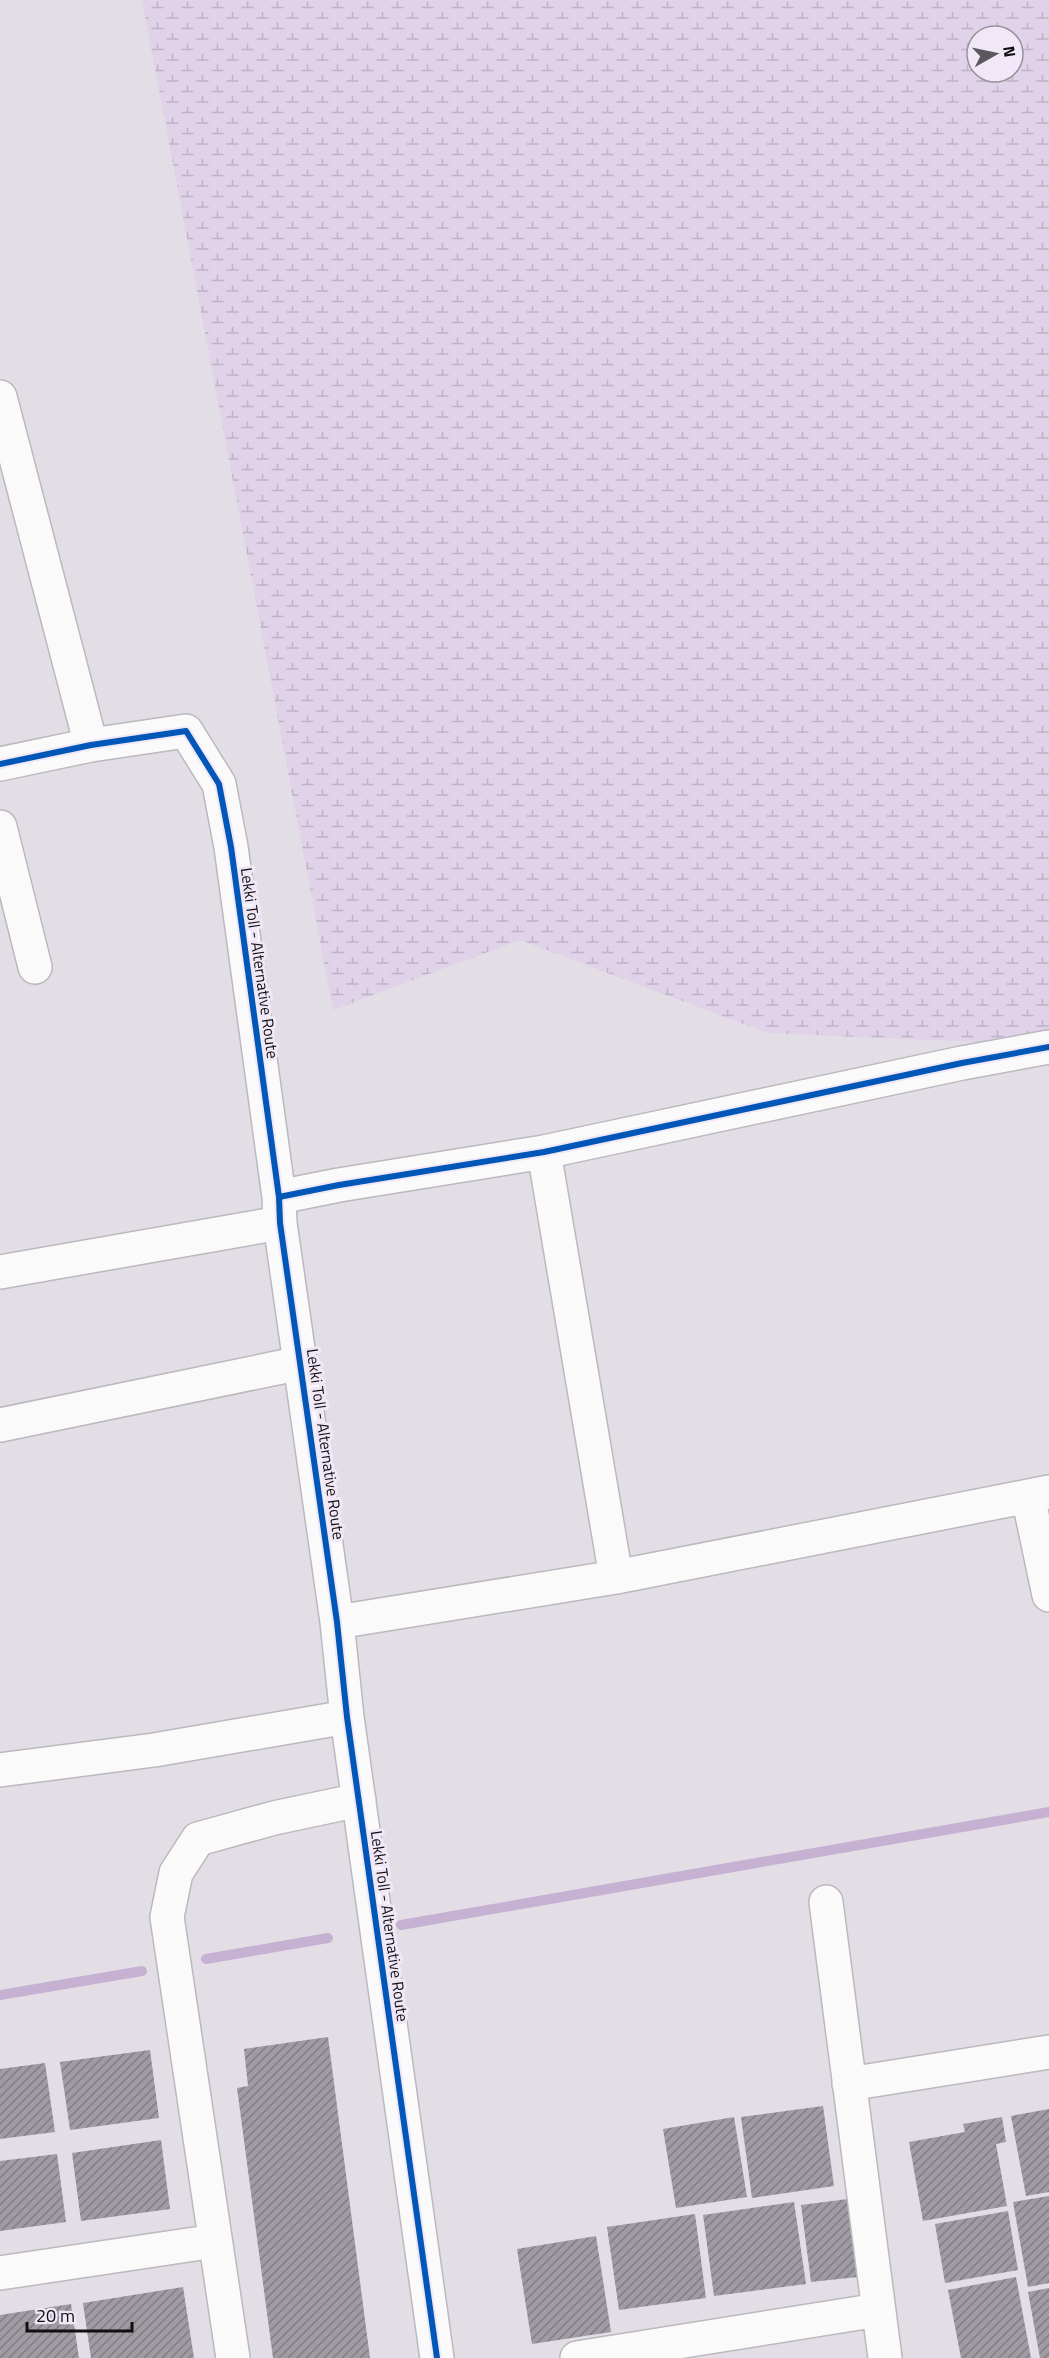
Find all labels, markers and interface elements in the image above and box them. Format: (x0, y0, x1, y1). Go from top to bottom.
north arrow (965, 24, 1025, 84)
text: N (997, 44, 1023, 59)
street label: Lekki Toll - Alternative Route (235, 866, 285, 1060)
street label: Lekki Toll - Alternative Route (301, 1347, 351, 1541)
street label: Lekki Toll - Alternative Route (365, 1829, 415, 2023)
scale bar (27, 2295, 132, 2333)
text: 20 m (36, 2302, 75, 2329)

